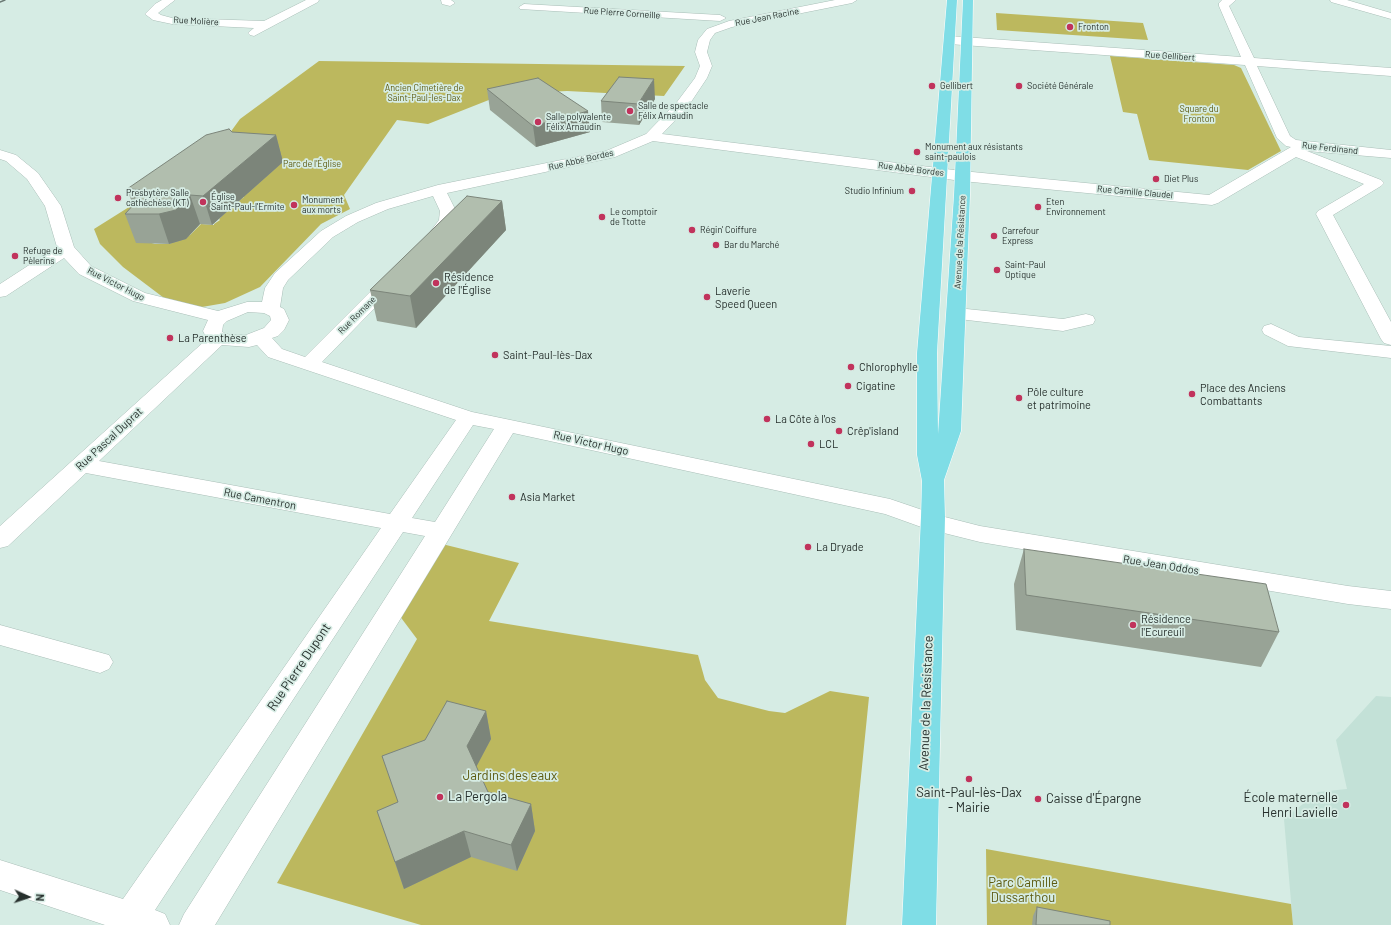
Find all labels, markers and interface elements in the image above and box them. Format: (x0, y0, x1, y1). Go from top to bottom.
street label: Rue Pierre Corneille (583, 5, 661, 21)
street label: Rue Jean Racine (734, 6, 800, 28)
street label: Rue Molière (173, 14, 219, 28)
marker: Fronton (1065, 22, 1075, 32)
place label: Fronton (1078, 22, 1109, 32)
street label: Rue Gellibert (1145, 49, 1195, 63)
marker: Gellibert (927, 81, 937, 91)
place label: Gellibert (940, 81, 973, 91)
marker: Société Générale (1014, 81, 1024, 91)
place label: Société Générale (1027, 81, 1093, 91)
park label: Ancien Cimetière de Saint-Paul-les-Dax (385, 83, 463, 104)
place label: Salle de spectacle Félix Arnaudin (638, 101, 708, 122)
park label: Square du Fronton (1179, 104, 1219, 125)
marker: Salle de spectacle Félix Arnaudin (625, 106, 635, 116)
place label: Salle polyvalente Félix Arnaudin (546, 112, 611, 133)
marker: Salle polyvalente Félix Arnaudin (533, 117, 543, 127)
street label: Rue Ferdinand (1302, 140, 1358, 156)
place label: Monument aux résistants saint-paulois (925, 142, 1023, 163)
street label: Rue Abbé Bordes (547, 147, 615, 173)
marker: Monument aux résistants saint-paulois (912, 147, 922, 157)
park label: Parc de l'Église (283, 159, 341, 169)
street label: Rue Abbé Bordes (877, 160, 945, 178)
marker: Diet Plus (1151, 174, 1161, 184)
place label: Diet Plus (1164, 174, 1198, 184)
street label: Rue Camille Claudel (1097, 183, 1173, 201)
place label: Studio Infinium (845, 186, 904, 196)
marker: Studio Infinium (907, 186, 917, 196)
place label: Presbytère Salle cathéchèse (KT) (126, 188, 189, 209)
place label: Église Saint-Paul-l'Ermite (211, 192, 285, 213)
marker: Presbytère Salle cathéchèse (KT) (113, 193, 123, 203)
place label: Monument aux morts (302, 195, 343, 216)
street label: Avenue de la Résistance (952, 195, 968, 289)
marker: Église Saint-Paul-l'Ermite (198, 197, 208, 207)
place label: Eten Environnement (1046, 197, 1106, 218)
marker: Monument aux morts (289, 200, 299, 210)
marker: Eten Environnement (1033, 202, 1043, 212)
place label: Le comptoir de Ttotte (610, 207, 657, 228)
marker: Le comptoir de Ttotte (597, 212, 607, 222)
marker: Régin' Coiffure (687, 225, 697, 235)
place label: Régin' Coiffure (700, 225, 757, 235)
place label: Carrefour Express (1002, 226, 1039, 247)
marker: Carrefour Express (989, 231, 999, 241)
marker: Bar du Marché (711, 240, 721, 250)
place label: Bar du Marché (724, 240, 779, 250)
place label: Refuge de Pèlerins (23, 246, 62, 267)
marker: Refuge de Pèlerins (10, 251, 20, 261)
place label: Saint-Paul Optique (1005, 260, 1045, 281)
street label: Rue Victor Hugo (86, 265, 146, 303)
marker: Saint-Paul Optique (992, 265, 1002, 275)
place label: Résidence de l'Église (444, 270, 494, 296)
marker: Résidence de l'Église (431, 278, 441, 288)
place label: Laverie Speed Queen (715, 284, 777, 310)
marker: Laverie Speed Queen (702, 292, 712, 302)
street label: Rue Romane (336, 294, 378, 336)
place label: La Parenthèse (178, 331, 247, 345)
marker: La Parenthèse (165, 333, 175, 343)
place label: Saint-Paul-lès-Dax (503, 348, 592, 362)
marker: Saint-Paul-lès-Dax (490, 350, 500, 360)
place label: Chlorophylle (859, 360, 918, 374)
marker: Chlorophylle (846, 362, 856, 372)
place label: Cigatine (856, 379, 895, 393)
marker: Cigatine (843, 381, 853, 391)
place label: Place des Anciens Combattants (1200, 381, 1286, 407)
place label: Pôle culture et patrimoine (1027, 385, 1091, 411)
marker: Place des Anciens Combattants (1187, 389, 1197, 399)
marker: Pôle culture et patrimoine (1014, 393, 1024, 403)
street label: Rue Pascal Duprat (73, 405, 145, 473)
place label: La Côte à l'os (775, 412, 836, 426)
marker: La Côte à l'os (762, 414, 772, 424)
place label: Crêp'island (847, 424, 899, 438)
marker: Crêp'island (834, 426, 844, 436)
street label: Rue Victor Hugo (552, 428, 630, 458)
place label: LCL (819, 437, 838, 451)
marker: LCL (806, 439, 816, 449)
street label: Rue Camentron (223, 485, 297, 513)
place label: Asia Market (520, 490, 575, 504)
marker: Asia Market (507, 492, 517, 502)
place label: La Dryade (816, 540, 864, 554)
marker: La Dryade (803, 542, 813, 552)
street label: Rue Jean Oddos (1122, 552, 1200, 578)
place label: Résidence l'Ecureuil (1141, 612, 1191, 638)
street label: Rue Pierre Dupont (264, 620, 334, 714)
marker: Résidence l'Ecureuil (1128, 620, 1138, 630)
street label: Avenue de la Résistance (916, 635, 936, 771)
park label: Jardins des eaux (463, 768, 557, 784)
marker: Saint-Paul-lès-Dax - Mairie (964, 774, 974, 784)
place label: Saint-Paul-lès-Dax - Mairie (916, 785, 1022, 816)
place label: La Pergola (448, 789, 507, 805)
place label: École maternelle Henri Lavielle (1244, 790, 1338, 821)
place label: Caisse d'Épargne (1046, 791, 1141, 807)
marker: La Pergola (435, 792, 445, 802)
marker: Caisse d'Épargne (1033, 794, 1043, 804)
marker: École maternelle Henri Lavielle (1341, 800, 1351, 810)
park label: Parc Camille Dussarthou (988, 875, 1058, 906)
north arrow (8, 877, 48, 917)
text: N (34, 894, 47, 902)

